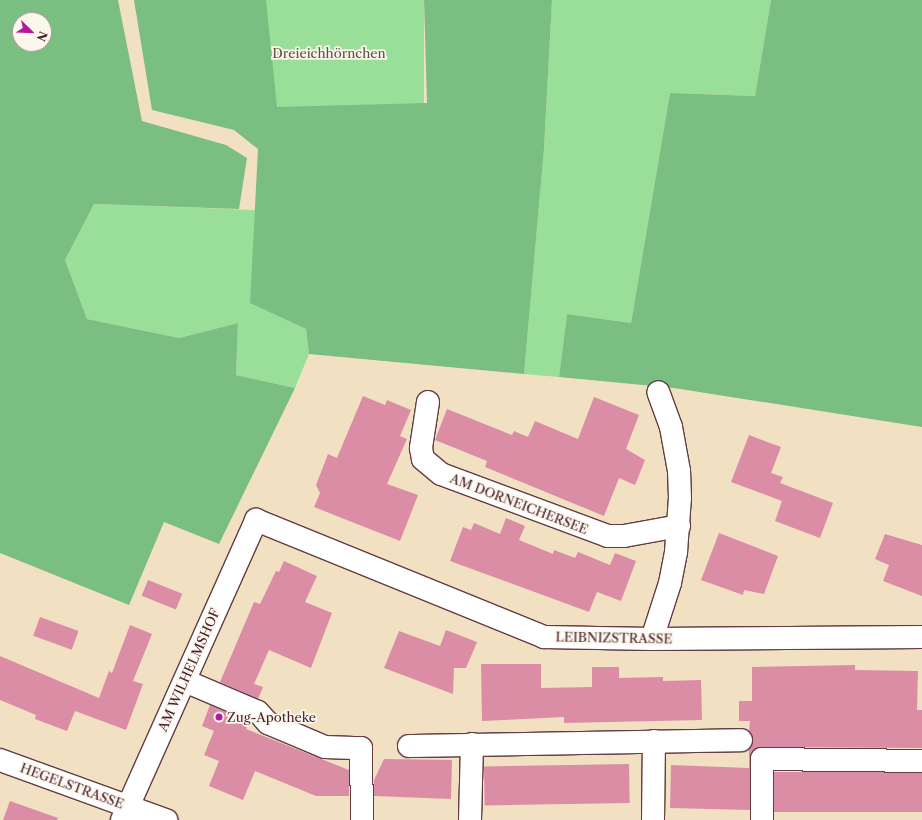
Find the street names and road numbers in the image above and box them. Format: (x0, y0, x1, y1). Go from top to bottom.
street label: AM DORNEICHERSEE (448, 470, 590, 538)
street label: AM WILHELMSHOF (155, 606, 223, 734)
street label: LEIBNIZSTRASSE (555, 629, 673, 647)
street label: HEGELSTRASSE (18, 760, 126, 812)

